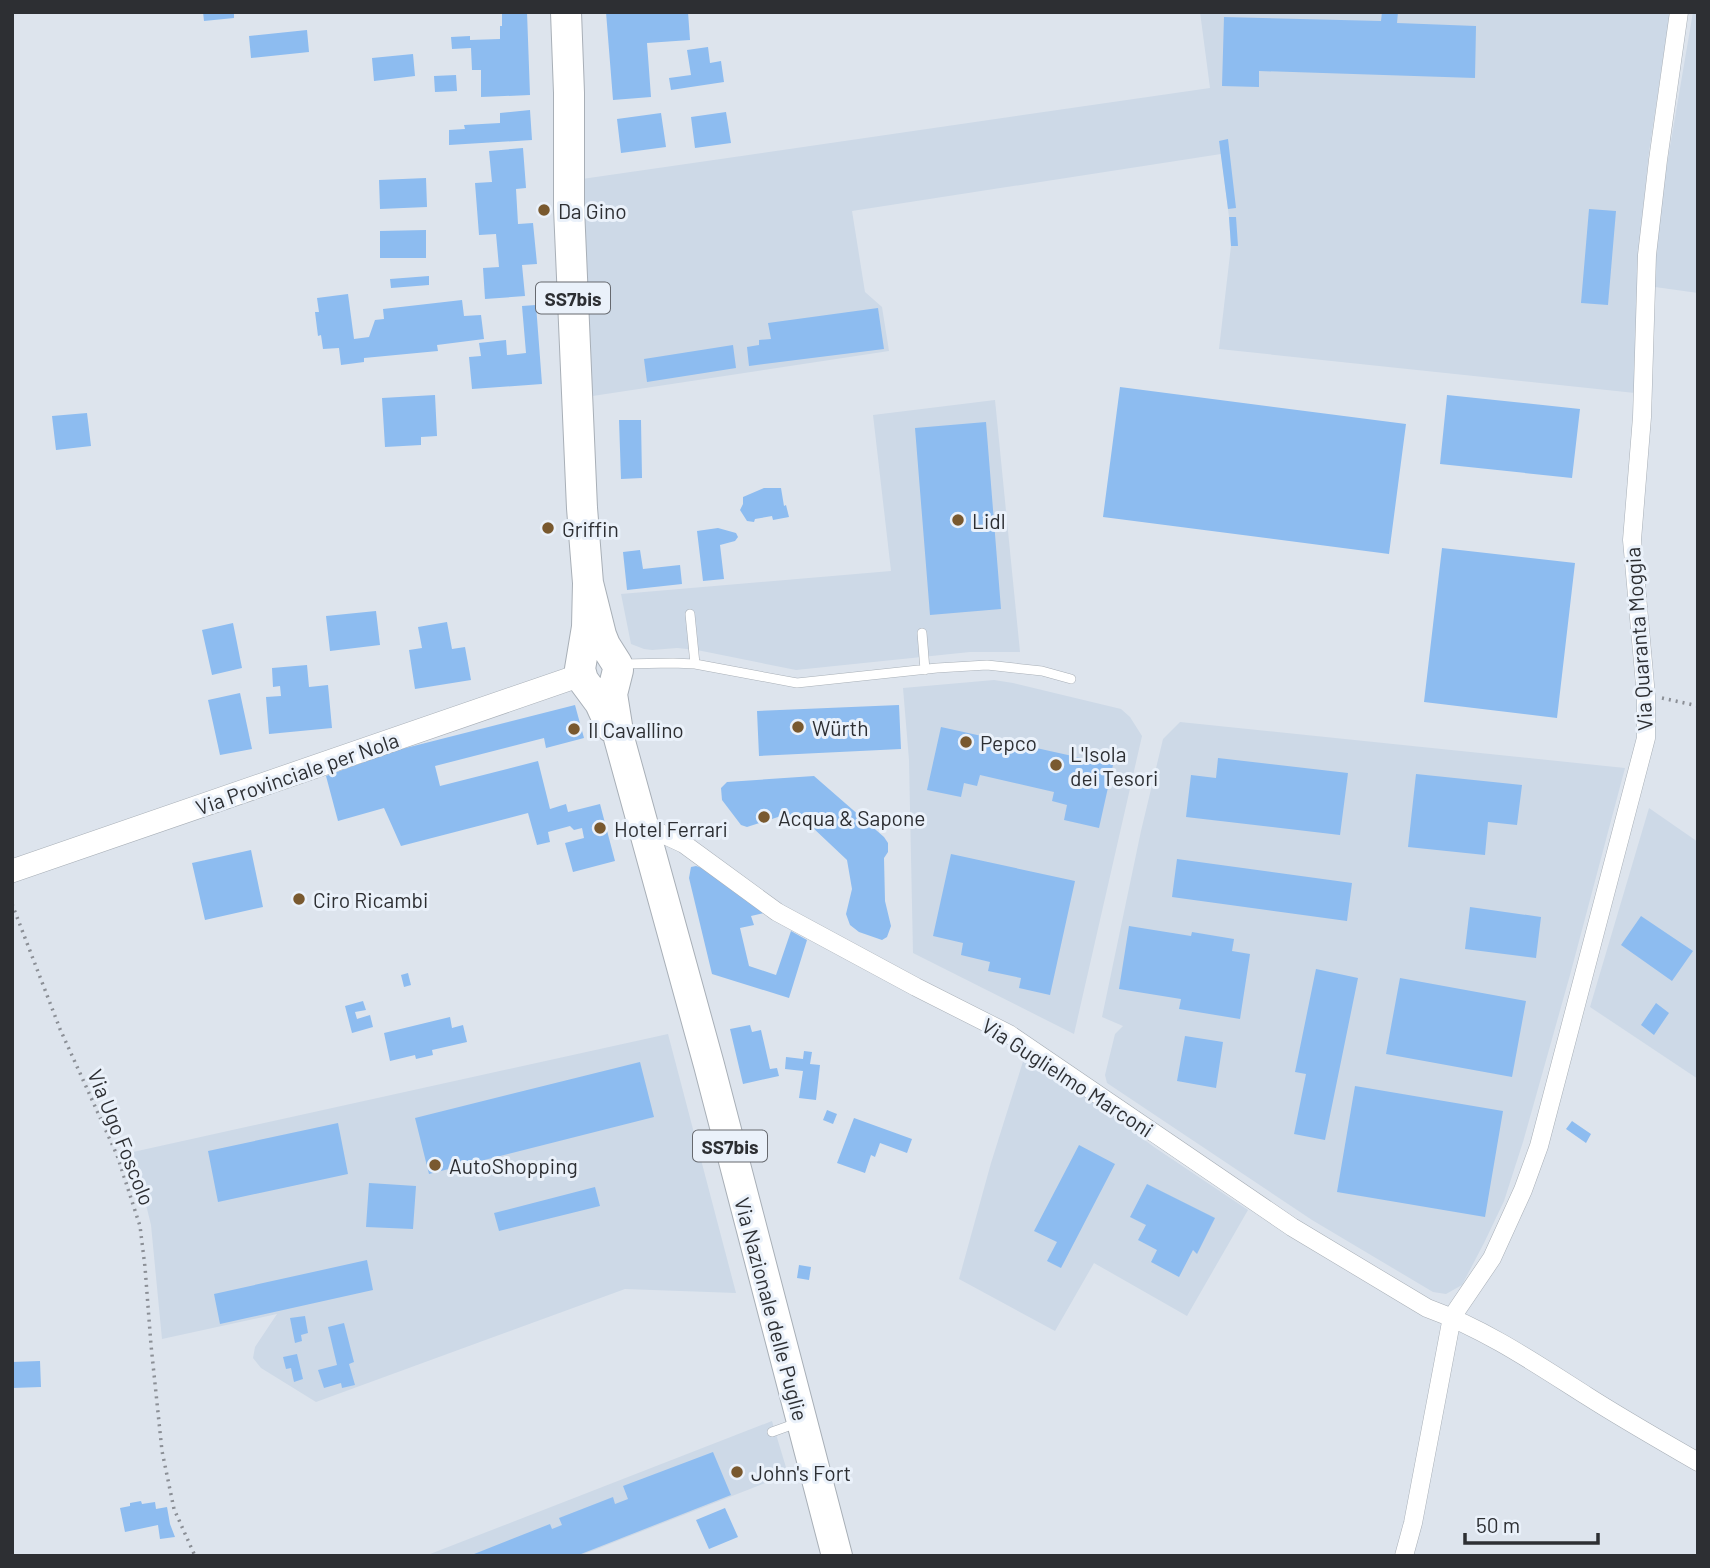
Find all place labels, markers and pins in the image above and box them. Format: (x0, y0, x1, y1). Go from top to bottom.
place label: Da Gino (558, 198, 627, 223)
marker: Da Gino (536, 202, 552, 218)
place label: Lidl (972, 508, 1006, 533)
marker: Lidl (950, 512, 966, 528)
place label: Griffin (562, 516, 619, 541)
marker: Griffin (540, 520, 556, 536)
place label: Würth (812, 715, 869, 740)
place label: Il Cavallino (588, 717, 684, 742)
marker: Würth (790, 719, 806, 735)
marker: Il Cavallino (566, 721, 582, 737)
place label: Pepco (980, 730, 1037, 755)
marker: Pepco (958, 734, 974, 750)
place label: L'Isola dei Tesori (1070, 741, 1158, 790)
marker: L'Isola dei Tesori (1048, 757, 1064, 773)
place label: Acqua & Sapone (778, 805, 925, 830)
marker: Acqua & Sapone (756, 809, 772, 825)
place label: Hotel Ferrari (614, 816, 728, 841)
marker: Hotel Ferrari (592, 820, 608, 836)
place label: Ciro Ricambi (313, 887, 428, 912)
marker: Ciro Ricambi (291, 891, 307, 907)
place label: AutoShopping (449, 1153, 578, 1178)
marker: AutoShopping (427, 1157, 443, 1173)
place label: John's Fort (751, 1460, 851, 1485)
marker: John's Fort (729, 1464, 745, 1480)

